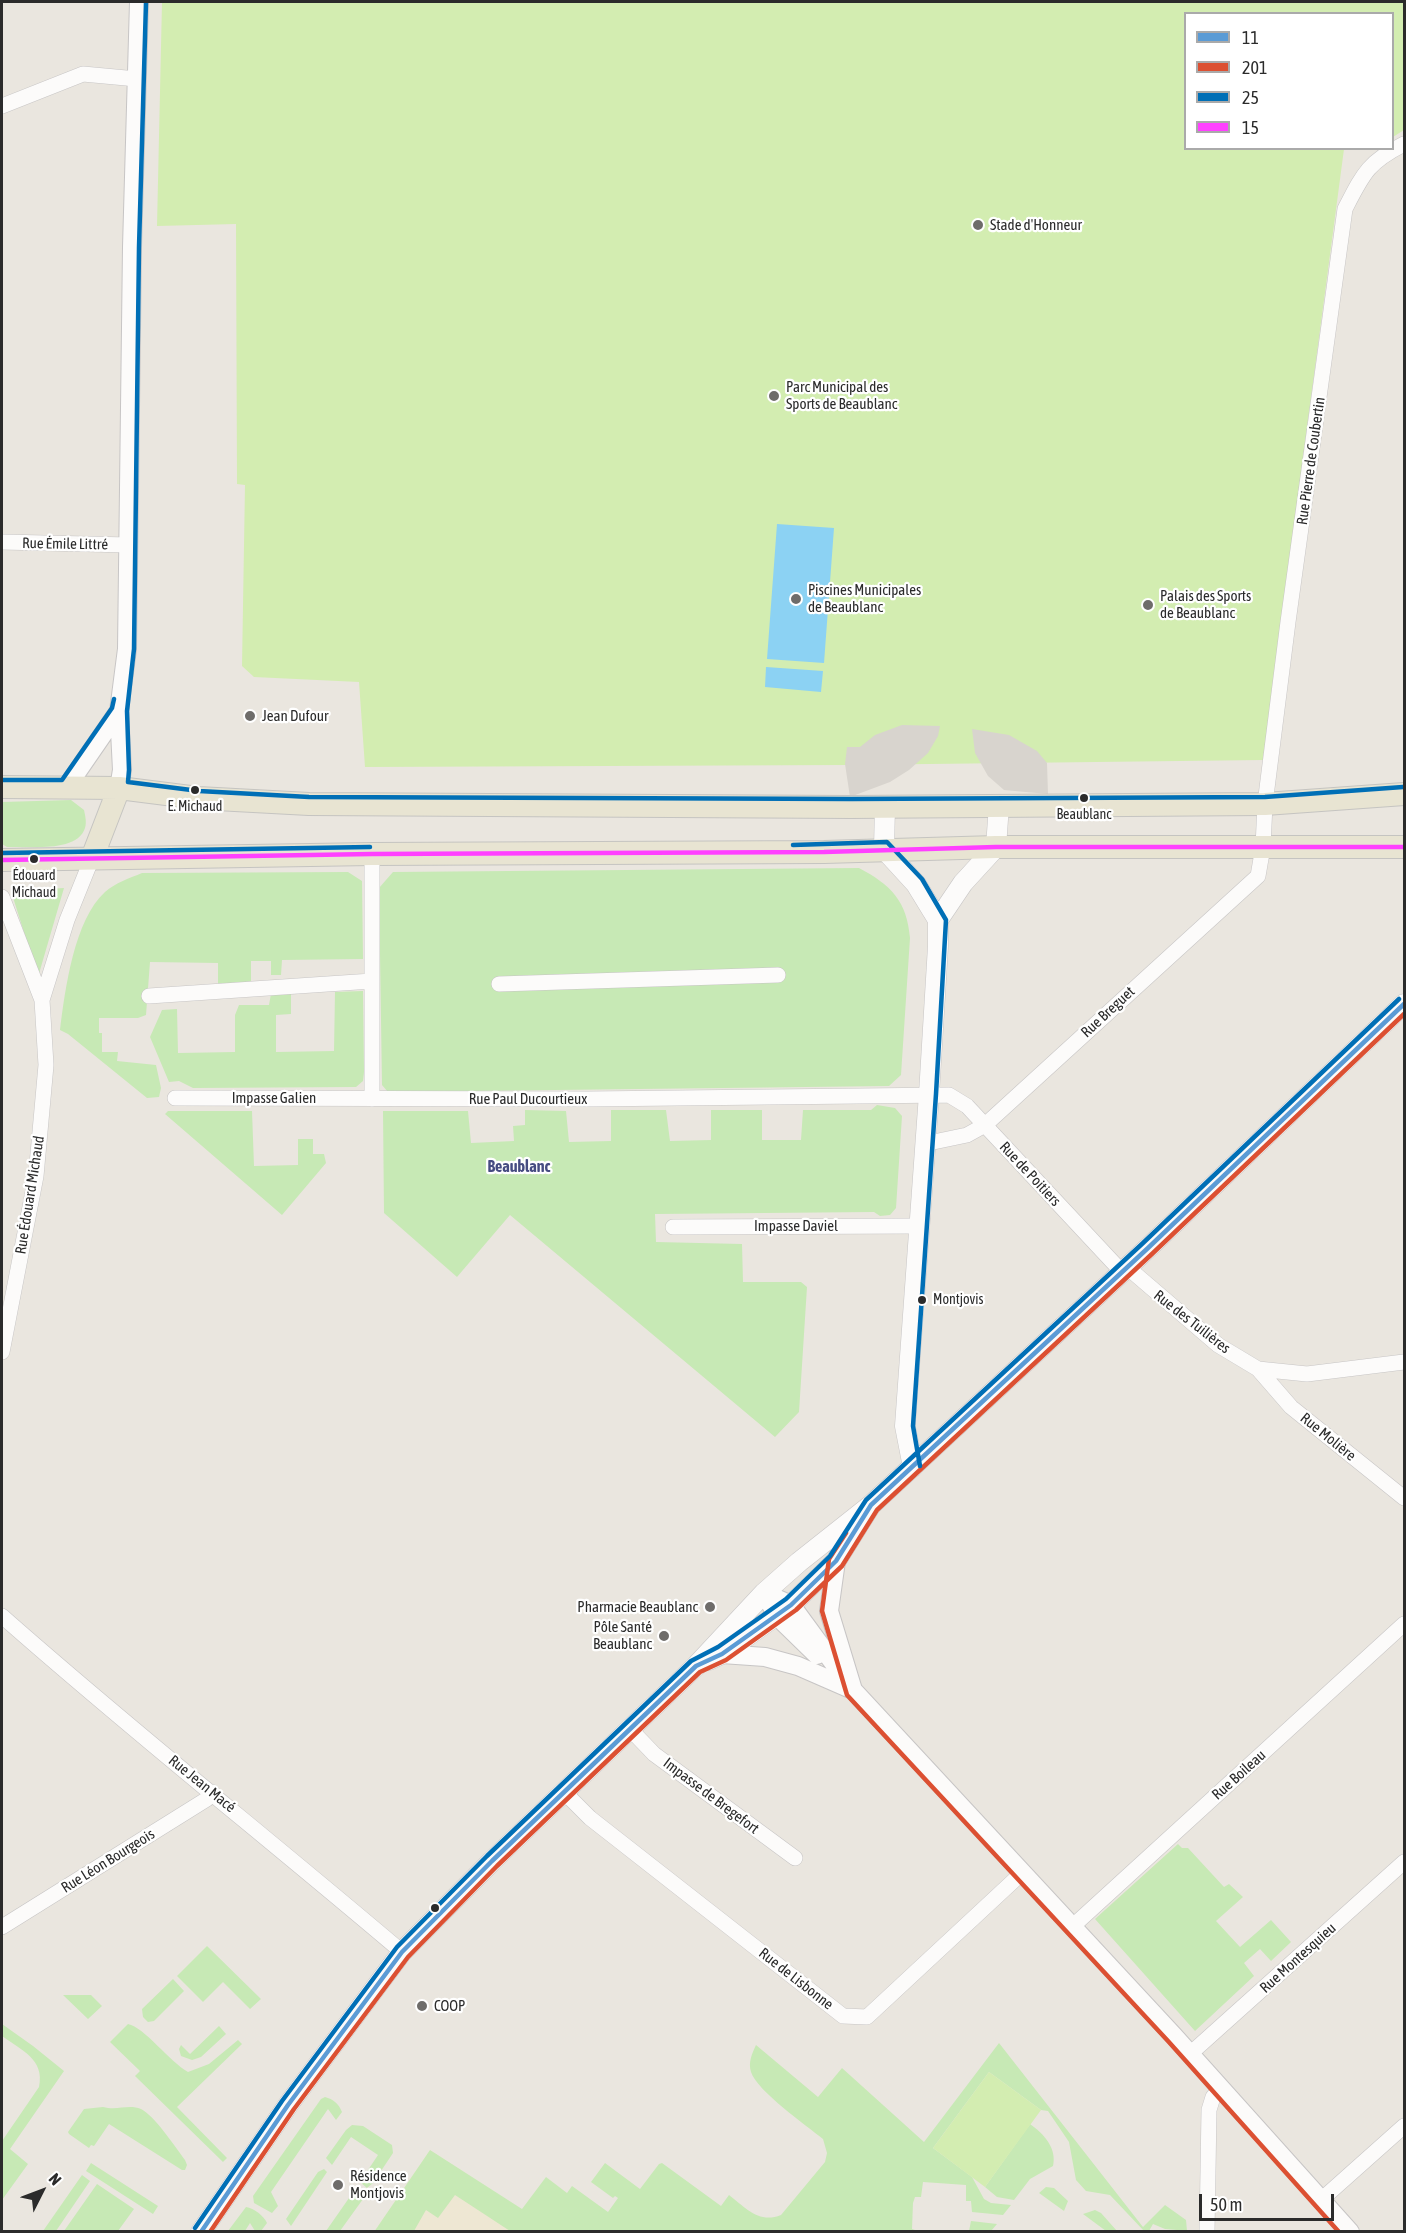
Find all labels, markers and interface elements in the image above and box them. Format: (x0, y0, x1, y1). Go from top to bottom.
legend (1184, 12, 1394, 150)
text: 11 (1242, 27, 1259, 48)
text: 201 (1242, 57, 1267, 78)
text: 25 (1242, 87, 1259, 108)
text: 15 (1242, 117, 1259, 138)
place label: Stade d'Honneur (990, 216, 1082, 234)
marker: Stade d'Honneur (971, 218, 985, 232)
place label: Parc Municipal des Sports de Beaublanc (786, 378, 897, 413)
marker: Parc Municipal des Sports de Beaublanc (767, 389, 781, 403)
street label: Rue Pierre de Coubertin (1293, 396, 1329, 526)
street label: Rue Émile Littré (22, 534, 108, 554)
place label: Piscines Municipales de Beaublanc (808, 581, 921, 616)
place label: Palais des Sports de Beaublanc (1160, 587, 1251, 622)
marker: Piscines Municipales de Beaublanc (789, 592, 803, 606)
marker: Palais des Sports de Beaublanc (1141, 598, 1155, 612)
place label: Jean Dufour (262, 707, 328, 725)
marker: Jean Dufour (243, 709, 257, 723)
marker: E. Michaud (189, 784, 201, 796)
marker: Beaublanc (1078, 792, 1090, 804)
place label: E. Michaud (168, 799, 222, 815)
place label: Beaublanc (1056, 807, 1112, 823)
marker: Édouard Michaud (28, 853, 40, 865)
place label: Édouard Michaud (12, 868, 56, 900)
street label: Rue Breguet (1077, 983, 1139, 1041)
street label: Impasse Galien (232, 1089, 316, 1107)
street label: Rue Paul Ducourtieux (469, 1090, 587, 1108)
street label: Rue Édouard Michaud (12, 1135, 48, 1255)
street label: Rue de Poitiers (996, 1138, 1064, 1210)
district label: Beaublanc (488, 1157, 550, 1177)
street label: Impasse Daviel (754, 1217, 838, 1235)
street label: Rue des Tuilières (1150, 1287, 1234, 1357)
place label: Montjovis (933, 1292, 983, 1308)
marker: Montjovis (916, 1294, 928, 1306)
street label: Rue Molière (1297, 1409, 1359, 1465)
place label: Pharmacie Beaublanc (577, 1598, 698, 1616)
marker: Pharmacie Beaublanc (703, 1600, 717, 1614)
place label: Pôle Santé Beaublanc (593, 1618, 652, 1653)
marker: Pôle Santé Beaublanc (657, 1629, 671, 1643)
street label: Rue Boileau (1208, 1746, 1270, 1804)
street label: Rue Jean Macé (165, 1752, 239, 1816)
street label: Impasse de Bregefort (660, 1754, 762, 1838)
street label: Rue Léon Bourgeois (58, 1825, 158, 1897)
unlabelled marker (429, 1902, 441, 1914)
street label: Rue Montesquieu (1256, 1919, 1340, 1997)
street label: Rue de Lisbonne (755, 1944, 837, 2014)
place label: COOP (434, 1997, 465, 2015)
marker: COOP (415, 1999, 429, 2013)
north arrow (12, 2161, 72, 2221)
place label: Résidence Montjovis (350, 2167, 407, 2202)
text: N (46, 2169, 65, 2188)
marker: Résidence Montjovis (331, 2178, 345, 2192)
scale bar (1202, 2182, 1337, 2220)
text: 50 m (1210, 2194, 1242, 2215)

